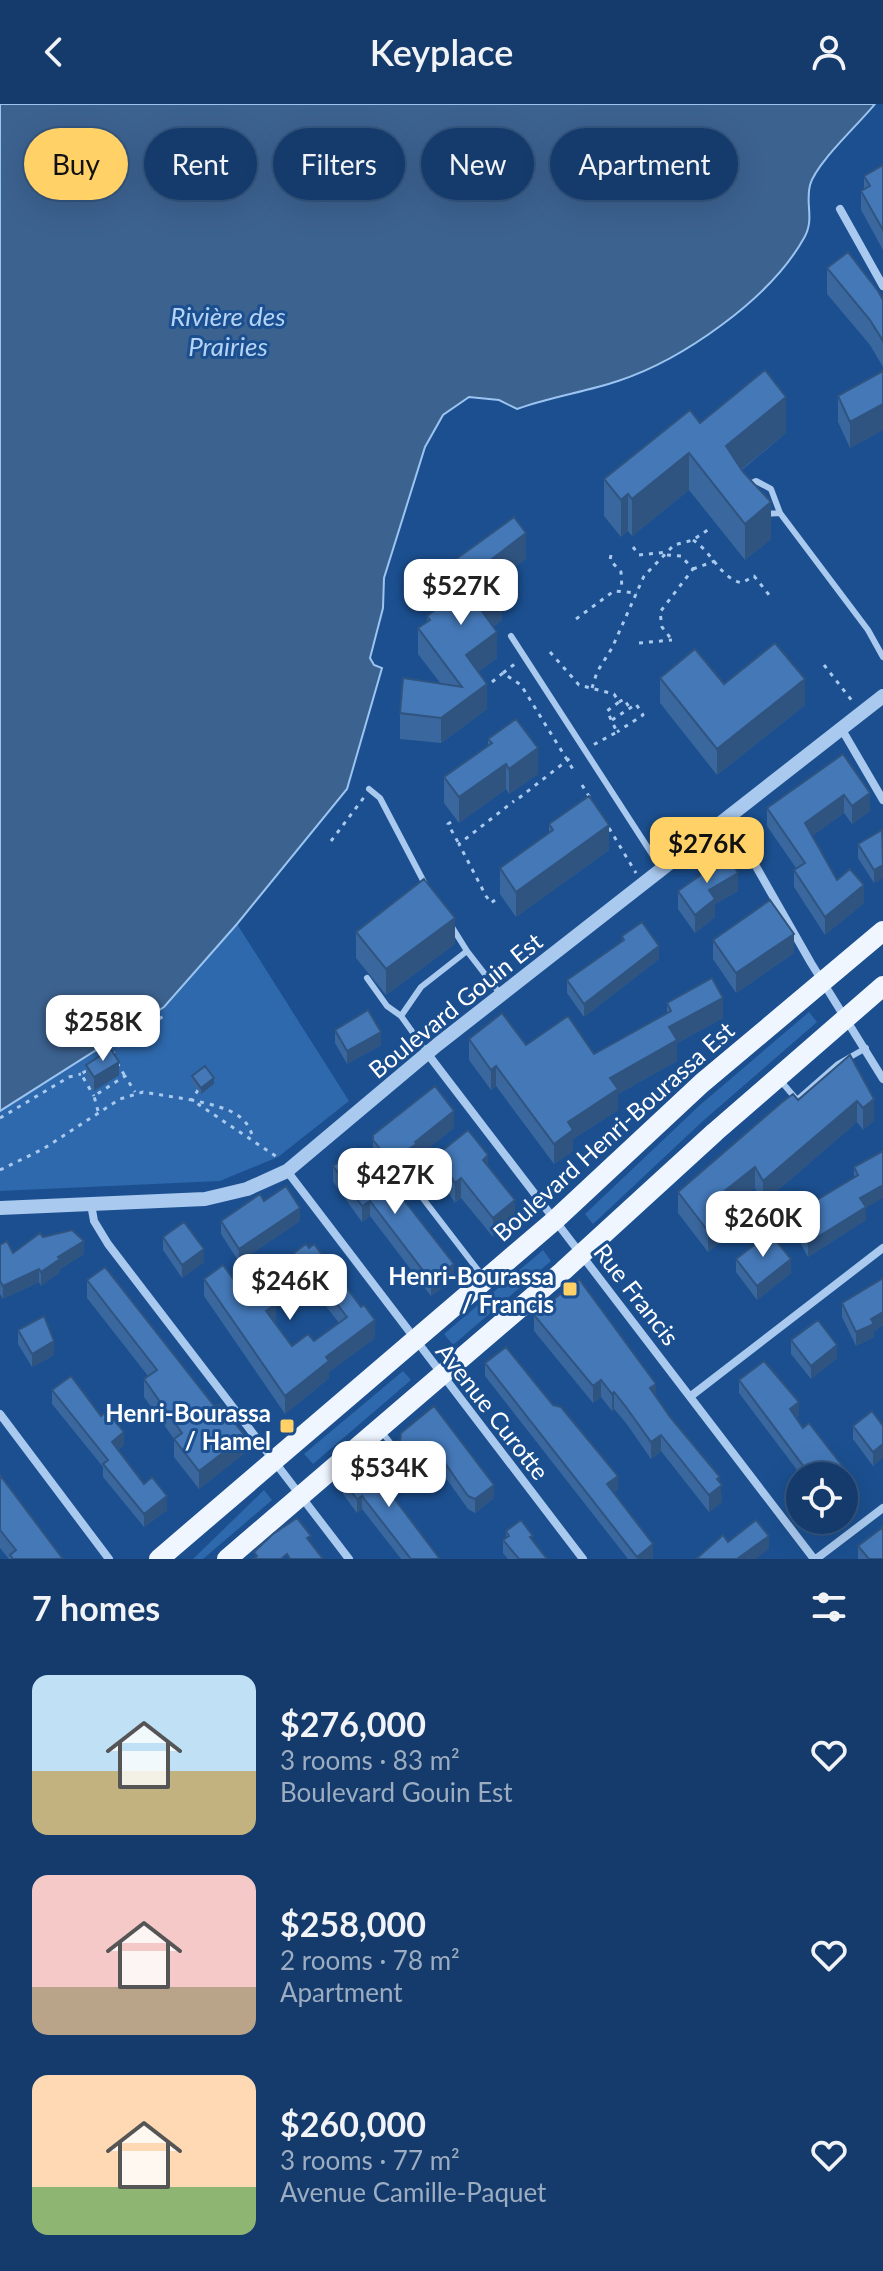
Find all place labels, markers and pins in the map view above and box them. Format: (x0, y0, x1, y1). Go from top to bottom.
pin: $527K (405, 559, 517, 627)
pin: $276K (651, 817, 763, 885)
pin: $258K (47, 995, 159, 1063)
pin: $427K (339, 1148, 451, 1216)
pin: $260K (707, 1191, 819, 1259)
pin: $246K (234, 1254, 346, 1322)
place label: Henri-Bourassa / Francis (388, 1261, 554, 1318)
marker: Henri-Bourassa / Francis (561, 1280, 579, 1298)
place label: Henri-Bourassa / Hamel (105, 1398, 271, 1455)
marker: Henri-Bourassa / Hamel (278, 1417, 296, 1435)
pin: $534K (333, 1441, 445, 1509)

